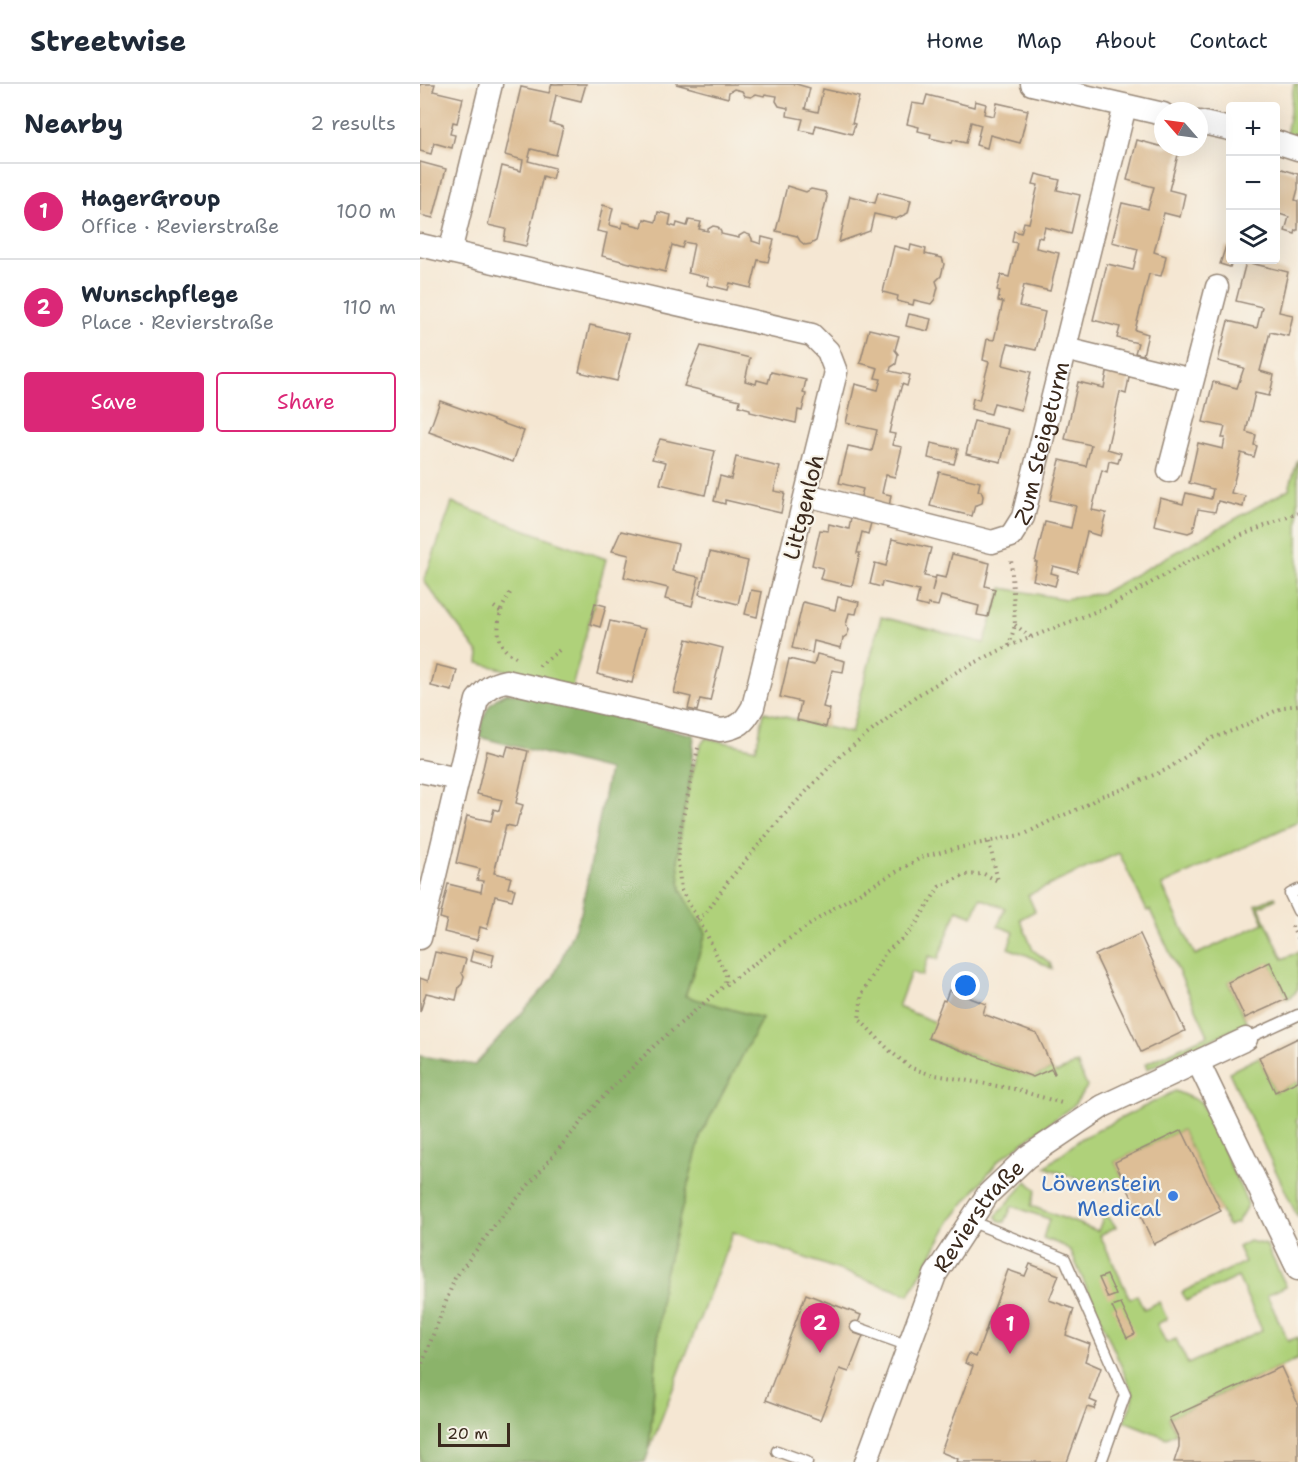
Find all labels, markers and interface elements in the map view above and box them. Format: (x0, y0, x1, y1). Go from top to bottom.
text: Streetwise (30, 22, 186, 60)
text: Home (926, 27, 984, 55)
text: Map (1017, 27, 1062, 55)
text: About (1095, 27, 1156, 55)
text: Contact (1189, 27, 1268, 55)
north arrow (1154, 102, 1208, 156)
map controls (1226, 102, 1280, 264)
button: + (1226, 102, 1280, 156)
text: Nearby (24, 106, 123, 141)
text: 2 results (310, 110, 396, 136)
button: − (1226, 156, 1280, 210)
text: HagerGroup (81, 184, 220, 213)
text: 1 (39, 198, 48, 224)
text: 100 m (336, 198, 396, 224)
button: layers (1226, 210, 1280, 264)
text: Office · Revierstraße (81, 213, 279, 239)
text: Wunschpflege (81, 280, 238, 309)
text: 2 (37, 294, 51, 320)
text: 110 m (342, 294, 396, 320)
text: Place · Revierstraße (81, 309, 274, 335)
street label: Zum Steigeturm (1008, 358, 1076, 531)
button: Save (24, 372, 204, 432)
button: Share (216, 372, 396, 432)
street label: Littgenloh (776, 451, 831, 563)
your location (951, 971, 980, 1000)
street label: Revierstraße (927, 1153, 1031, 1278)
place label: Löwenstein Medical (1041, 1169, 1161, 1223)
marker: Löwenstein Medical (1166, 1189, 1180, 1203)
pin: 2 (800, 1304, 840, 1353)
pin: 1 (990, 1304, 1030, 1354)
scale bar (438, 1420, 510, 1448)
text: 20 m (447, 1423, 488, 1444)

